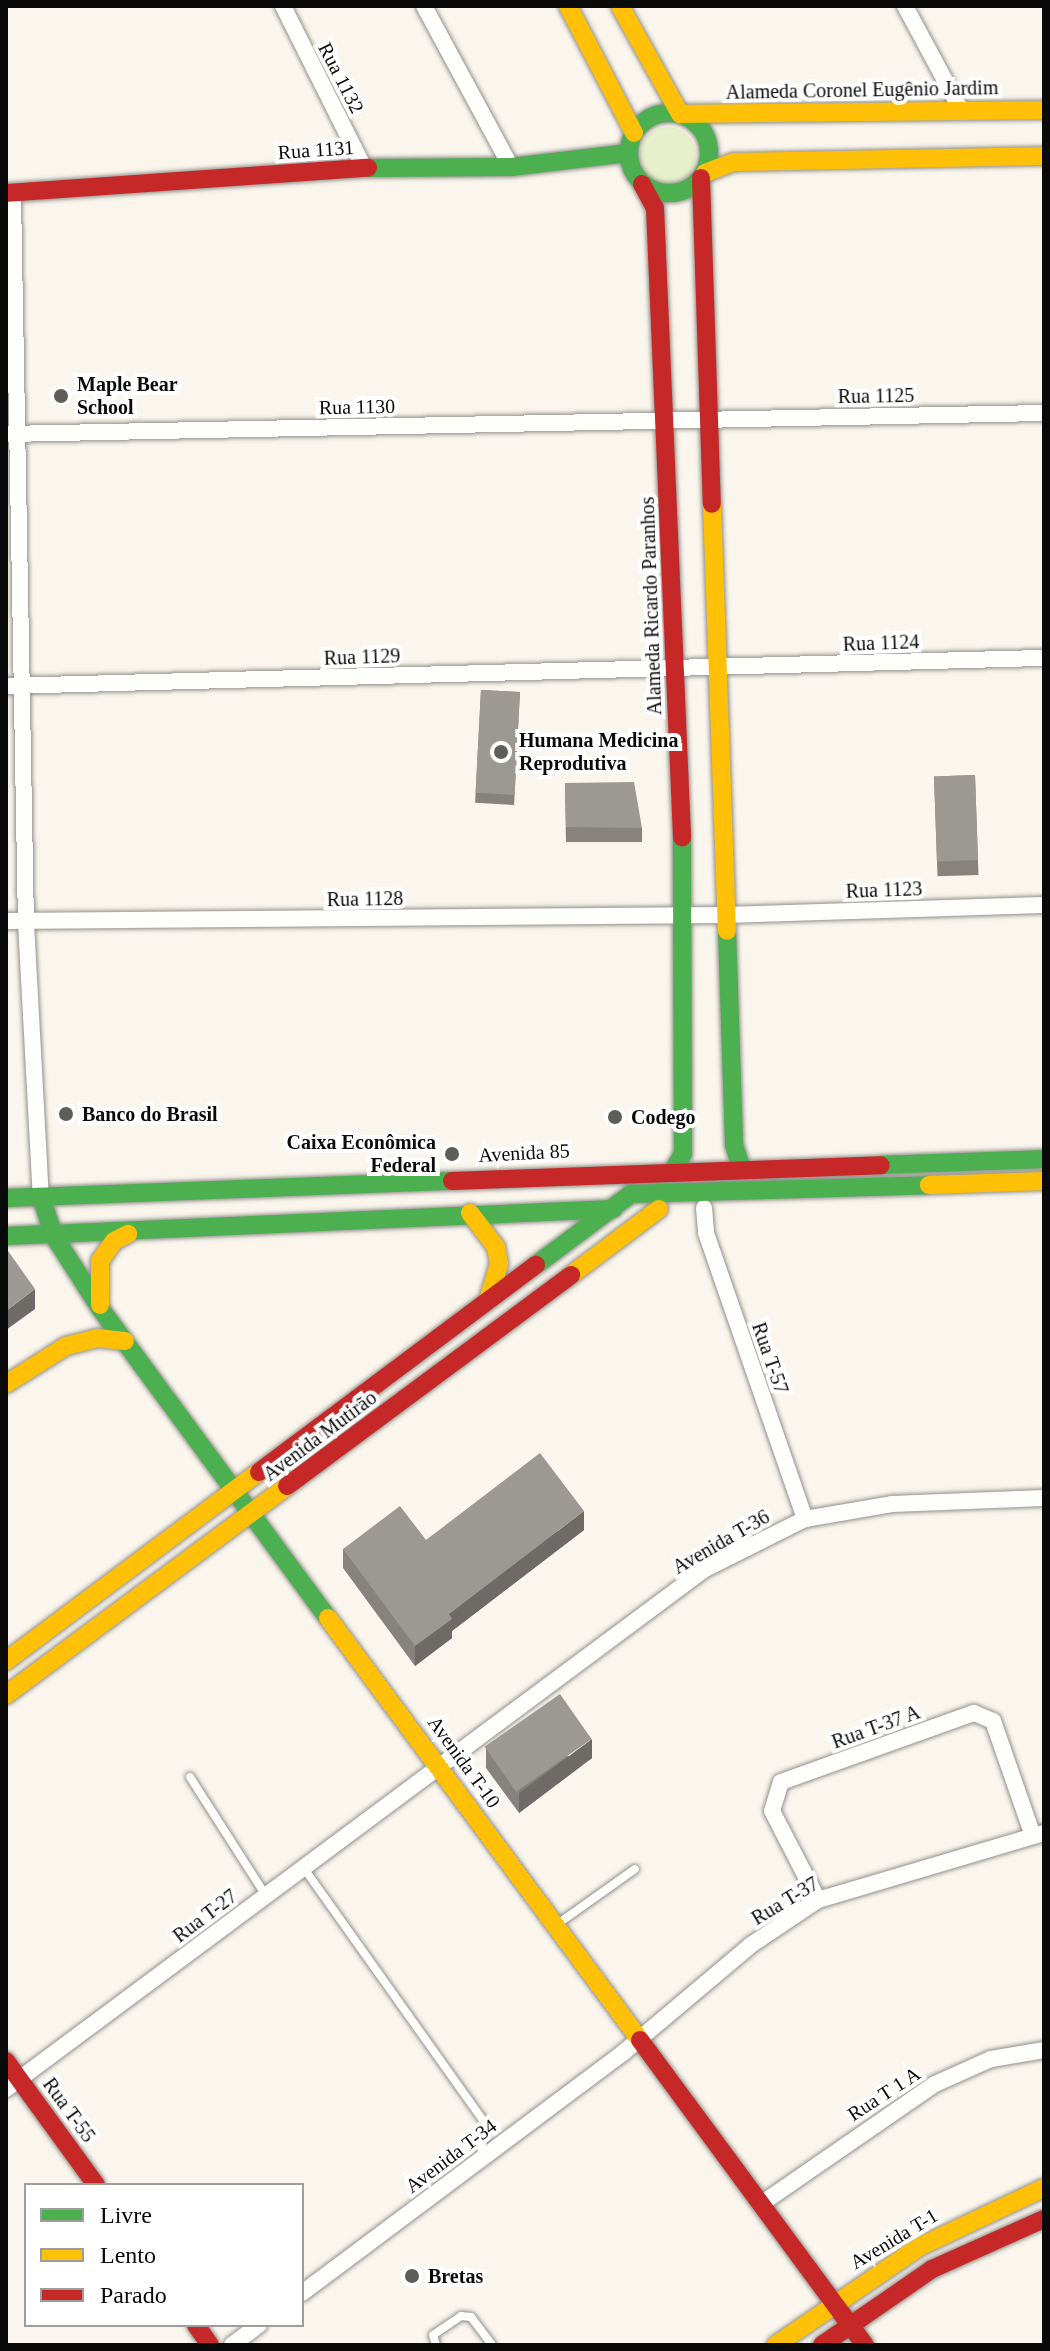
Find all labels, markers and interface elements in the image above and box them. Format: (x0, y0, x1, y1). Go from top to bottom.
street label: Rua 1132 (313, 38, 369, 118)
street label: Alameda Coronel Eugênio Jardim (725, 76, 999, 104)
street label: Rua 1131 (277, 135, 355, 165)
place label: Maple Bear School (77, 372, 178, 419)
street label: Rua 1125 (838, 383, 914, 409)
marker: Maple Bear School (52, 387, 70, 405)
street label: Rua 1130 (319, 394, 395, 420)
street label: Alameda Ricardo Paranhos (635, 496, 667, 716)
street label: Rua 1124 (842, 630, 920, 656)
street label: Rua 1129 (323, 644, 401, 670)
place label: Humana Medicina Reprodutiva (519, 728, 678, 775)
marker: Humana Medicina Reprodutiva (490, 741, 512, 763)
street label: Rua 1123 (845, 877, 923, 903)
street label: Rua 1128 (327, 886, 403, 912)
place label: Banco do Brasil (82, 1102, 218, 1126)
marker: Banco do Brasil (57, 1105, 75, 1123)
place label: Codego (631, 1105, 695, 1129)
marker: Codego (606, 1108, 624, 1126)
place label: Caixa Econômica Federal (287, 1130, 436, 1177)
street label: Avenida 85 (478, 1139, 570, 1167)
marker: Caixa Econômica Federal (443, 1145, 461, 1163)
street label: Rua T-57 (747, 1319, 793, 1397)
street label: Avenida Mutirão (259, 1386, 381, 1486)
street label: Avenida T-36 (668, 1505, 774, 1579)
street label: Rua T-37 A (828, 1700, 924, 1754)
street label: Avenida T-10 (422, 1711, 506, 1813)
street label: Rua T-37 (747, 1872, 823, 1930)
street label: Rua T-27 (168, 1884, 242, 1948)
street label: Rua T 1 A (842, 2061, 926, 2127)
street label: Rua T-55 (37, 2073, 101, 2147)
street label: Avenida T-34 (401, 2114, 501, 2198)
legend (24, 2183, 304, 2327)
text: Livre (100, 2202, 152, 2228)
street label: Avenida T-1 (846, 2203, 942, 2275)
text: Lento (100, 2242, 156, 2268)
place label: Bretas (428, 2264, 483, 2288)
marker: Bretas (403, 2267, 421, 2285)
text: Parado (100, 2282, 167, 2308)

